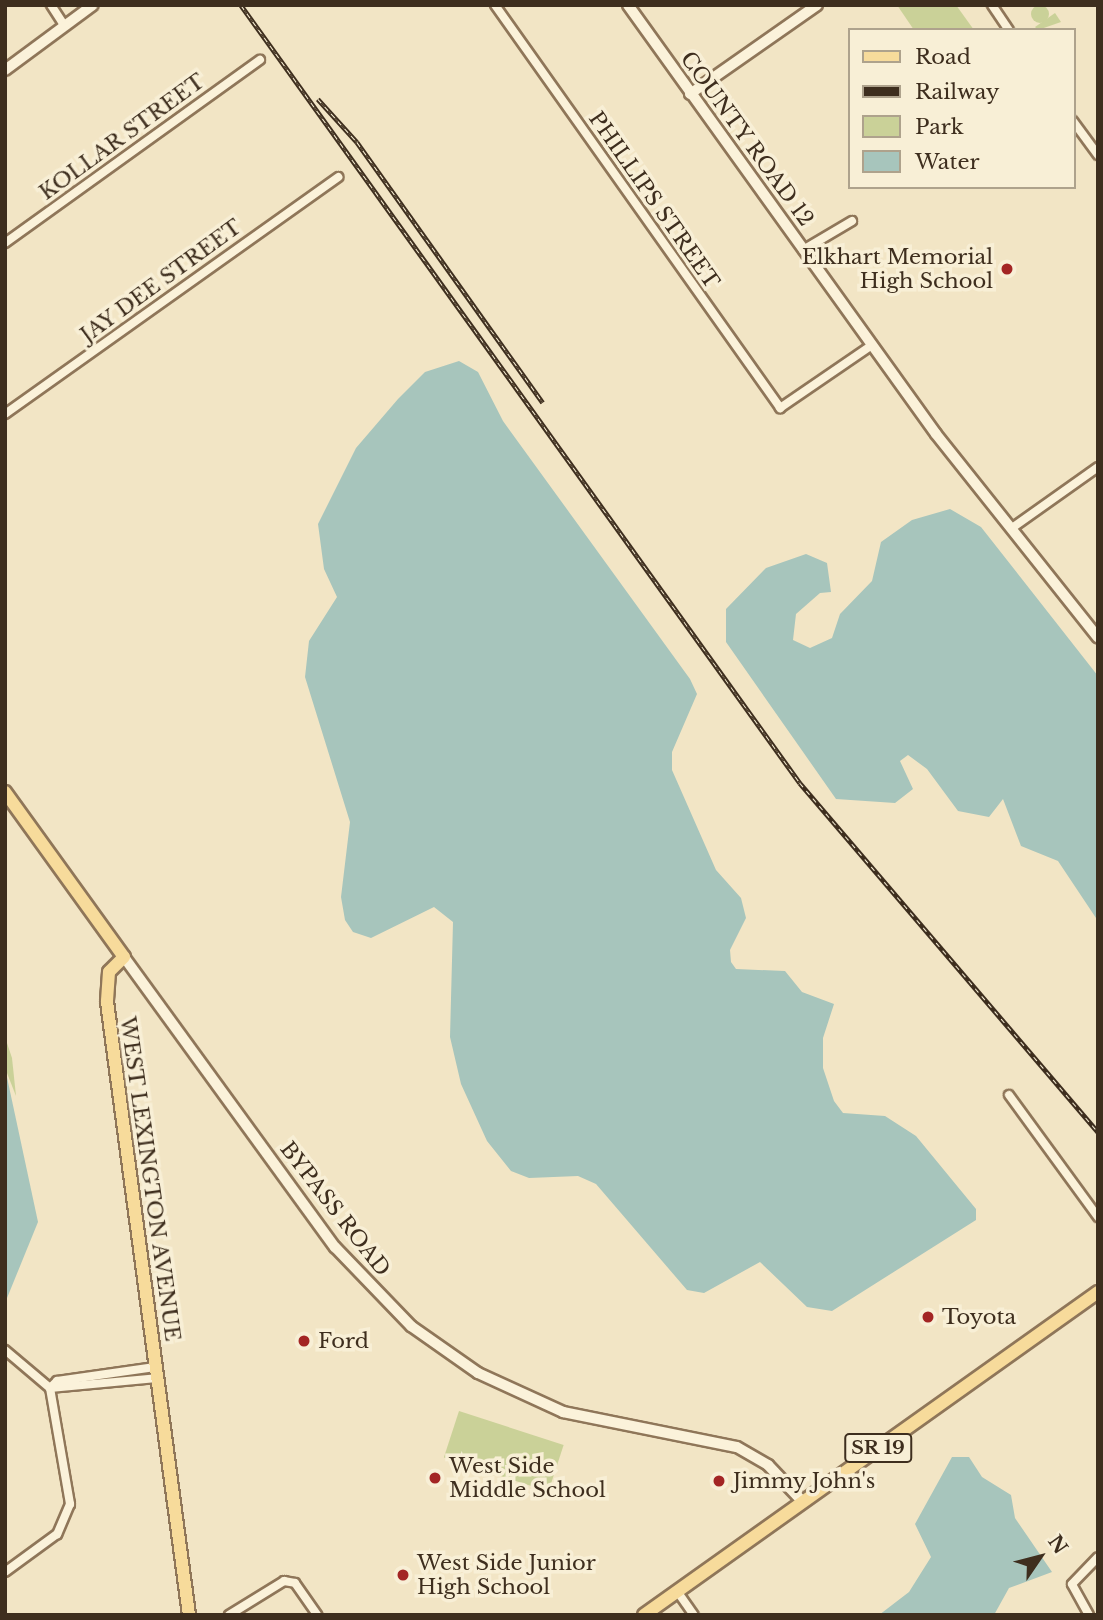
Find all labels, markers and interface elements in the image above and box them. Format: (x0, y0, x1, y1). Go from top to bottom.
legend (848, 28, 1075, 189)
text: Road (915, 44, 971, 70)
street label: COUNTY ROAD 12 (675, 47, 819, 231)
street label: KOLLAR STREET (34, 68, 210, 206)
text: Railway (915, 79, 999, 105)
street label: PHILLIPS STREET (583, 107, 725, 293)
text: Park (915, 114, 964, 140)
text: Water (915, 149, 979, 175)
street label: JAY DEE STREET (75, 214, 247, 348)
place label: Elkhart Memorial High School (802, 244, 993, 294)
marker: Elkhart Memorial High School (999, 261, 1015, 277)
street label: WEST LEXINGTON AVENUE (115, 1014, 185, 1344)
street label: BYPASS ROAD (275, 1137, 395, 1281)
place label: Toyota (942, 1304, 1016, 1330)
marker: Toyota (920, 1309, 936, 1325)
place label: Ford (318, 1328, 369, 1354)
marker: Ford (296, 1333, 312, 1349)
road number: SR 19 (843, 1432, 913, 1464)
place label: West Side Middle School (449, 1453, 606, 1503)
place label: Jimmy John's (733, 1468, 876, 1494)
marker: West Side Middle School (427, 1470, 443, 1486)
marker: Jimmy John's (711, 1473, 727, 1489)
north arrow (1005, 1522, 1075, 1592)
text: N (1043, 1531, 1072, 1559)
place label: West Side Junior High School (417, 1550, 596, 1600)
marker: West Side Junior High School (395, 1567, 411, 1583)

